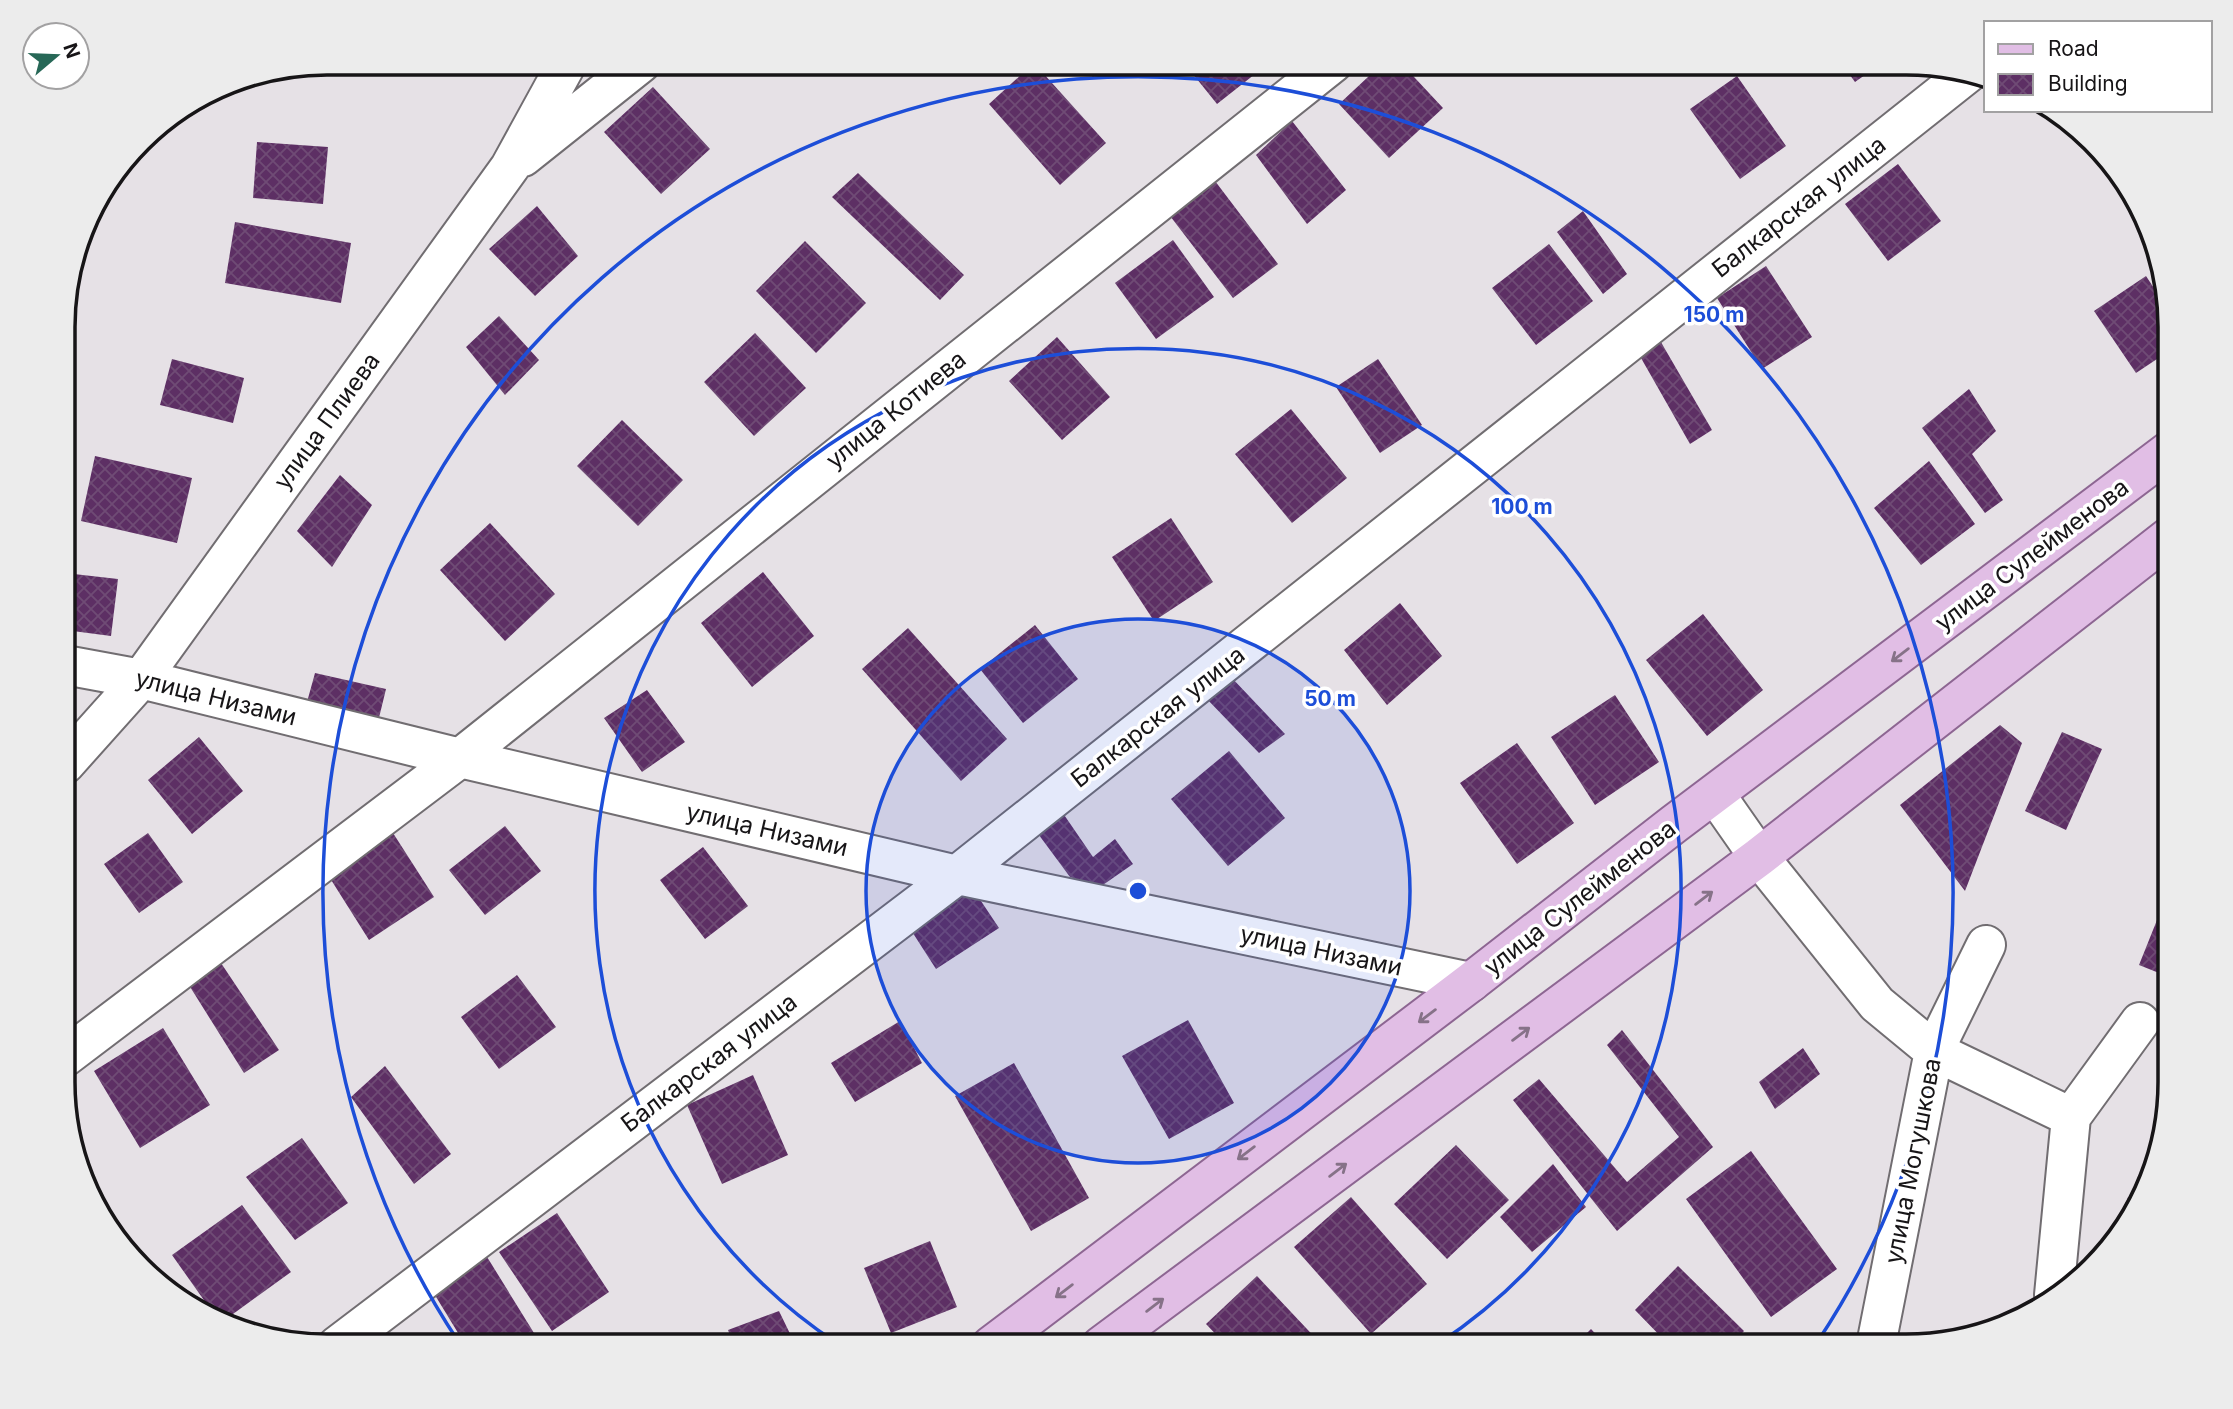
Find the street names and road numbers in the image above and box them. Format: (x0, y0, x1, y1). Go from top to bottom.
street label: Балкарская улица (1706, 130, 1891, 283)
street label: улица Котиева (820, 344, 971, 475)
street label: улица Плиева (267, 347, 386, 495)
street label: улица Сулейменова (1929, 472, 2134, 637)
street label: Балкарская улица (1065, 640, 1250, 793)
street label: улица Низами (133, 663, 300, 732)
street label: улица Низами (683, 797, 851, 862)
street label: улица Сулейменова (1478, 814, 1681, 981)
street label: улица Низами (1237, 919, 1405, 982)
street label: Балкарская улица (615, 987, 802, 1138)
street label: улица Могушкова (1878, 1056, 1947, 1266)

